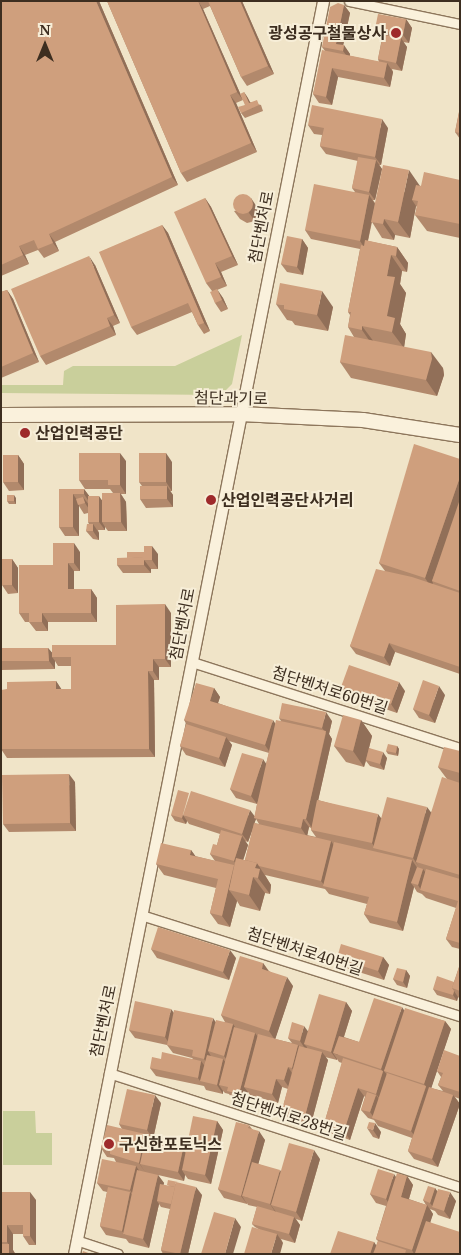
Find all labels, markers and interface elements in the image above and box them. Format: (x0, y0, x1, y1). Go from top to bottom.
north arrow (20, 20, 70, 70)
text: N (39, 20, 51, 39)
place label: 광성공구철물상사 (268, 23, 386, 43)
marker: 광성공구철물상사 (390, 27, 402, 39)
street label: 첨단벤처로 (245, 189, 277, 265)
street label: 첨단과기로 (194, 388, 268, 408)
place label: 산업인력공단 (35, 423, 123, 443)
marker: 산업인력공단 (19, 427, 31, 439)
place label: 산업인력공단사거리 (221, 490, 353, 510)
marker: 산업인력공단사거리 (205, 494, 217, 506)
street label: 첨단벤처로 (166, 586, 198, 662)
street label: 첨단벤처로60번길 (270, 662, 390, 718)
street label: 첨단벤처로40번길 (245, 923, 365, 979)
street label: 첨단벤처로 (86, 983, 120, 1059)
street label: 첨단벤처로28번길 (229, 1088, 349, 1144)
place label: 구신한포토닉스 (119, 1134, 222, 1154)
marker: 구신한포토닉스 (103, 1138, 115, 1150)

